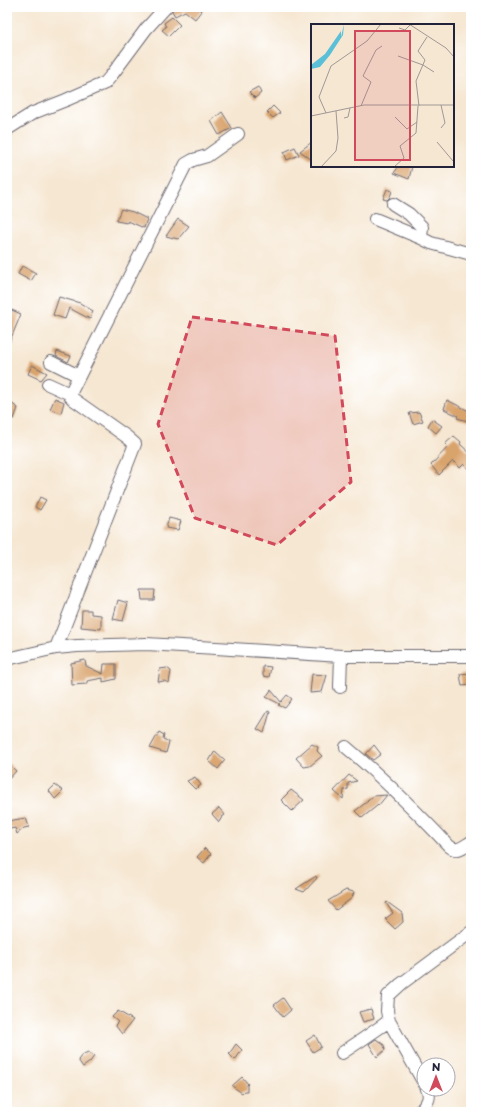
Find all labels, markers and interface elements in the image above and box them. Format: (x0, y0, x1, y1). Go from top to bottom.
inset map (311, 24, 454, 167)
north arrow (416, 1057, 456, 1097)
text: N (432, 1058, 441, 1075)

